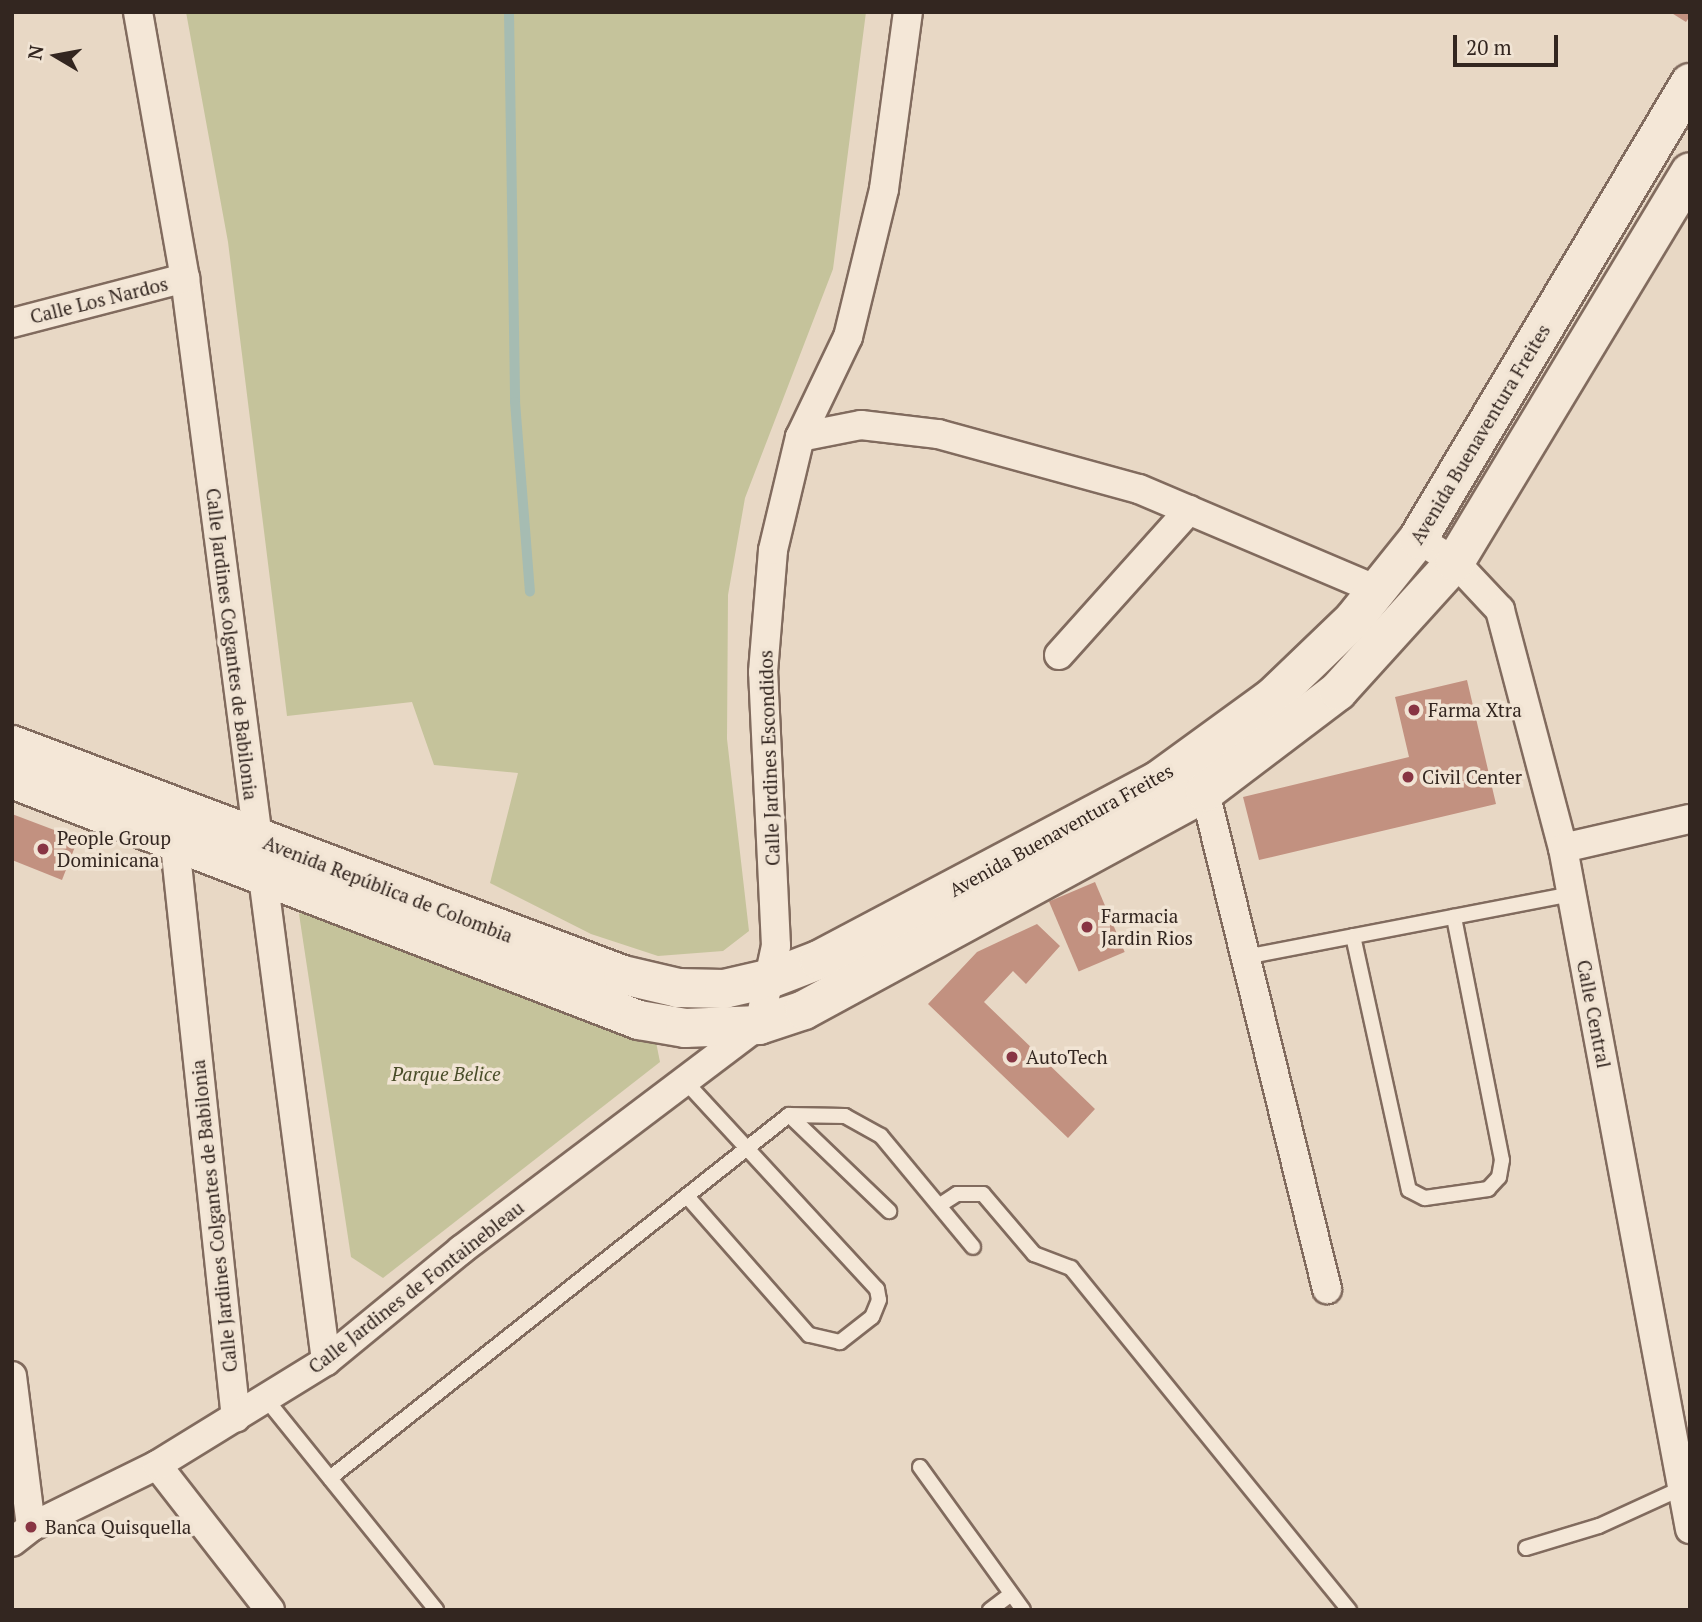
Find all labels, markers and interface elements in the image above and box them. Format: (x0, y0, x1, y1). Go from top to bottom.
north arrow (21, 21, 91, 91)
scale bar (1457, 21, 1562, 65)
text: 20 m (1466, 33, 1512, 61)
text: N (21, 43, 48, 62)
street label: Calle Los Nardos (28, 272, 170, 328)
street label: Avenida Buenaventura Freites (1405, 320, 1555, 548)
street label: Calle Jardines Colgantes de Babilonia (202, 487, 262, 801)
street label: Calle Jardines Escondidos (754, 650, 784, 866)
place label: Farma Xtra (1428, 699, 1522, 721)
marker: Farma Xtra (1406, 702, 1422, 718)
street label: Avenida Buenaventura Freites (945, 759, 1177, 901)
place label: Civil Center (1422, 766, 1522, 788)
marker: Civil Center (1400, 769, 1416, 785)
place label: People Group Dominicana (57, 827, 171, 871)
street label: Avenida República de Colombia (260, 831, 516, 947)
marker: People Group Dominicana (35, 841, 51, 857)
place label: Farmacia Jardin Rios (1101, 905, 1193, 949)
marker: Farmacia Jardin Rios (1079, 919, 1095, 935)
street label: Calle Central (1572, 958, 1616, 1070)
place label: AutoTech (1026, 1046, 1108, 1068)
marker: AutoTech (1004, 1049, 1020, 1065)
street label: Calle Jardines Colgantes de Babilonia (186, 1059, 242, 1373)
park label: Parque Belice (391, 1063, 501, 1085)
street label: Calle Jardines de Fontainebleau (304, 1196, 528, 1378)
place label: Banca Quisquella (45, 1516, 191, 1538)
marker: Banca Quisquella (23, 1519, 39, 1535)

